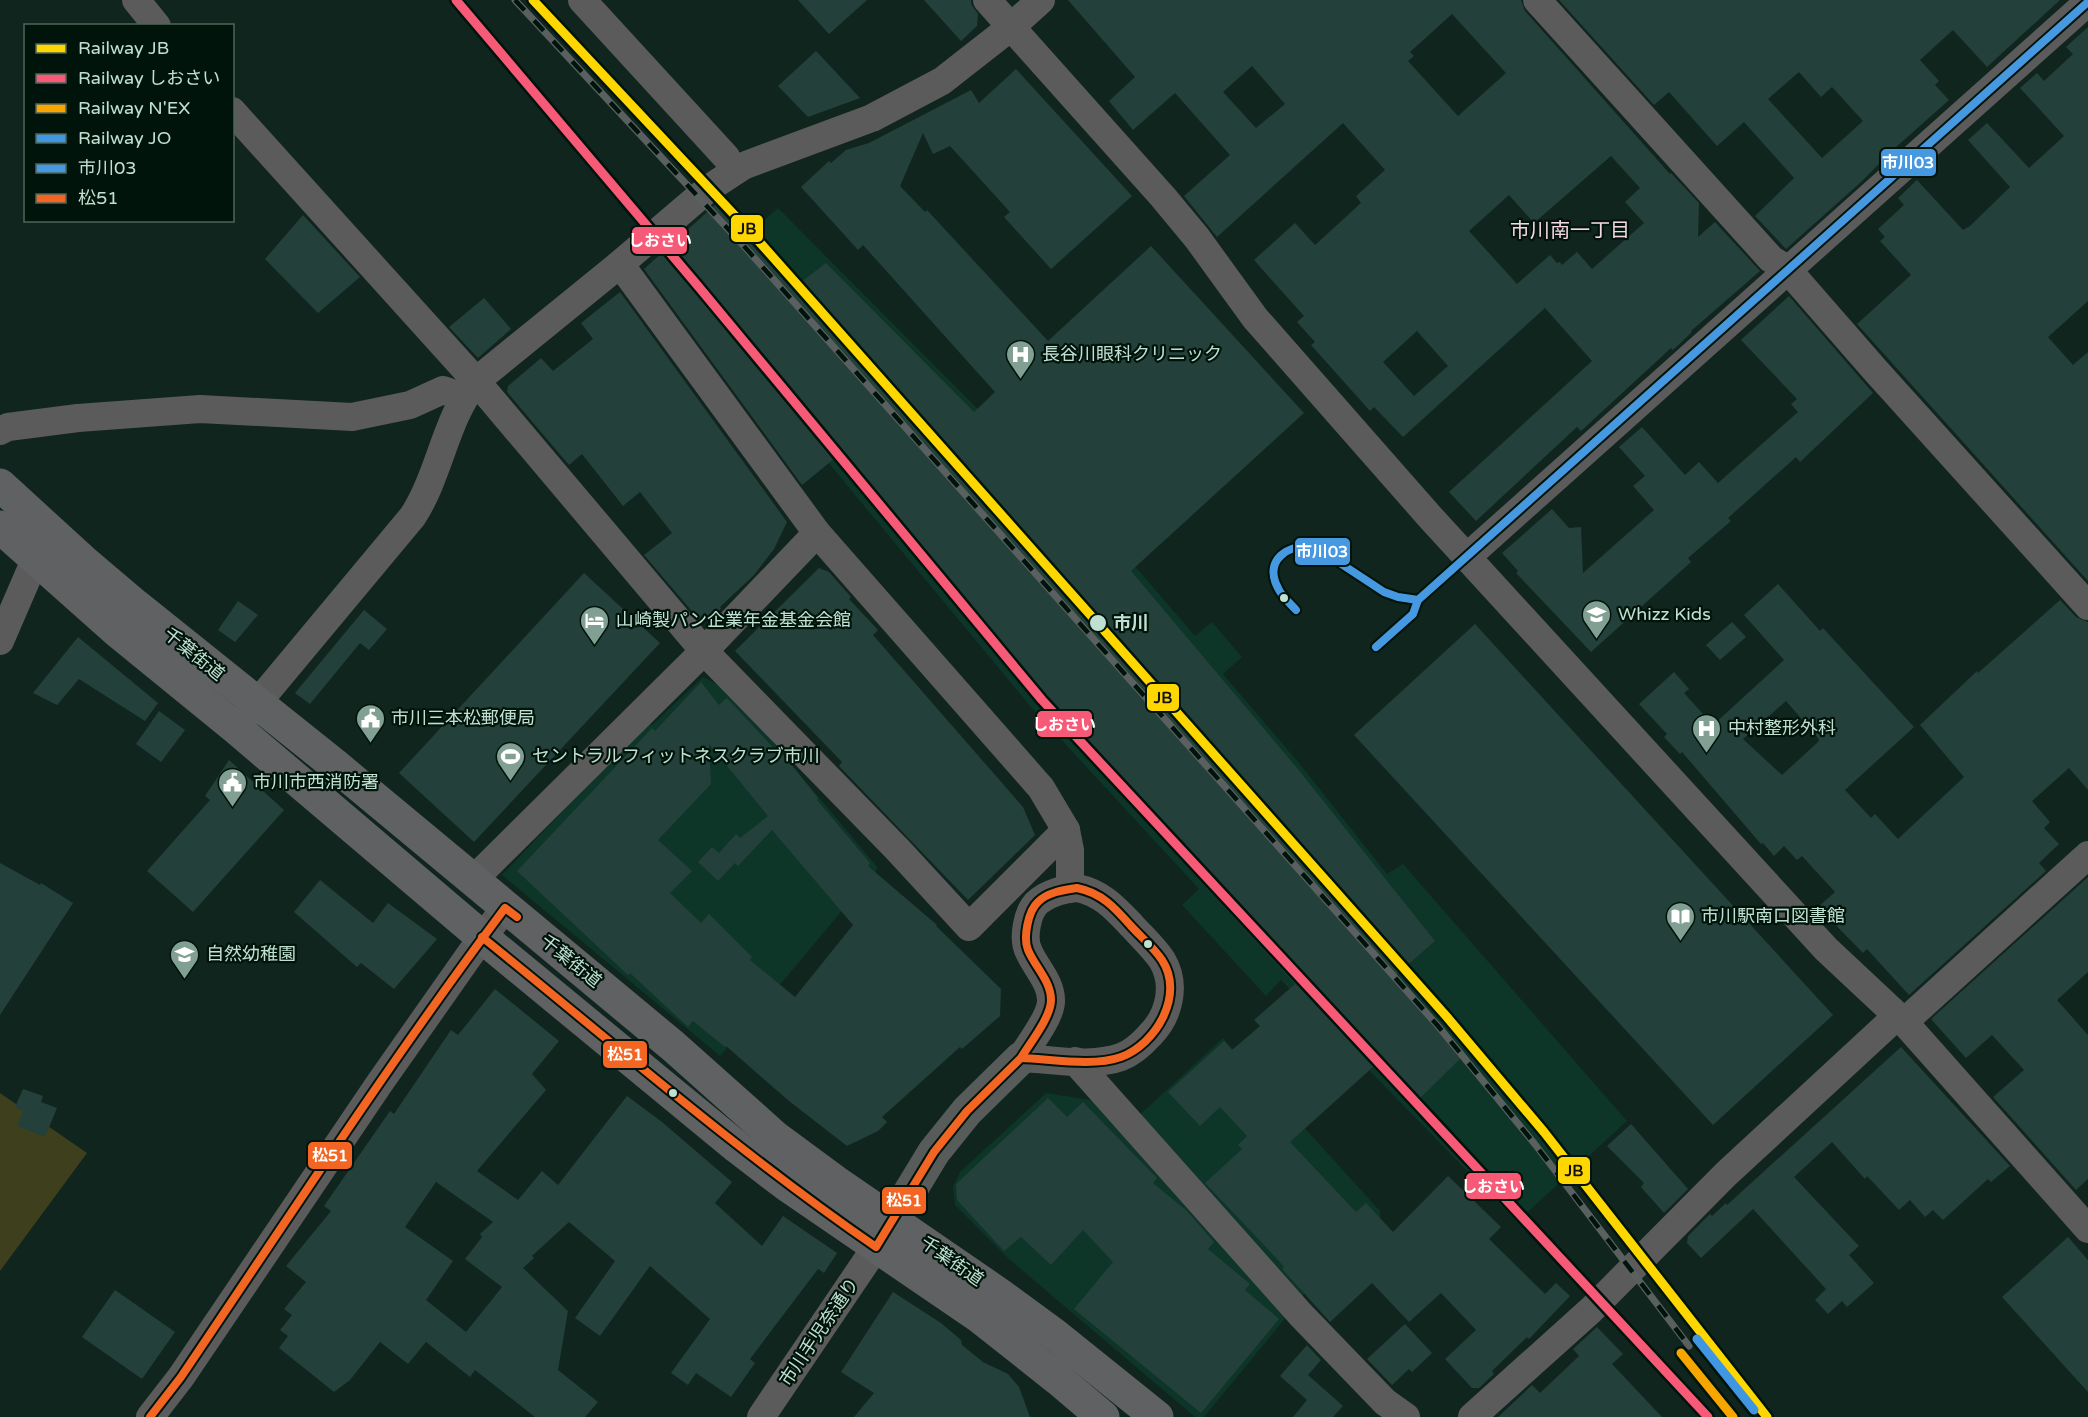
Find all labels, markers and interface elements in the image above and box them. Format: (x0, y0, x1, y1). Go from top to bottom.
legend (24, 24, 234, 222)
text: Railway JB (78, 37, 169, 59)
text: Railway しおさい (78, 67, 220, 89)
text: Railway N'EX (78, 97, 190, 119)
text: Railway JO (78, 127, 171, 149)
line badge: 市川03 (1880, 148, 1937, 177)
text: 市川03 (1882, 153, 1934, 173)
text: 市川03 (78, 157, 137, 179)
text: 松51 (78, 187, 119, 209)
line badge: JB (730, 214, 764, 243)
text: JB (737, 219, 756, 239)
district label: 市川南一丁目 (1510, 219, 1630, 243)
line badge: しおさい (631, 226, 688, 255)
text: しおさい (628, 231, 692, 251)
hospital icon: 長谷川眼科クリニック (1005, 338, 1037, 380)
place label: 長谷川眼科クリニック (1042, 343, 1222, 365)
line badge: 市川03 (1294, 537, 1351, 566)
text: 市川03 (1296, 542, 1348, 562)
unlabelled marker (1278, 592, 1290, 604)
school or university icon: Whizz Kids (1581, 598, 1613, 640)
place label: Whizz Kids (1618, 603, 1711, 625)
hotel icon: 山崎製パン企業年金基金会館 (579, 604, 611, 646)
place label: 山崎製パン企業年金基金会館 (616, 609, 851, 631)
place label: 市川 (1113, 612, 1149, 634)
marker: 市川 (1088, 613, 1108, 633)
street label: 千葉街道 (159, 623, 229, 685)
line badge: JB (1146, 683, 1180, 712)
text: JB (1153, 688, 1172, 708)
public building icon: 市川三本松郵便局 (354, 702, 386, 744)
place label: 市川三本松郵便局 (391, 707, 535, 729)
line badge: しおさい (1036, 710, 1093, 738)
hospital icon: 中村整形外科 (1691, 712, 1723, 754)
text: しおさい (1032, 715, 1096, 735)
place label: 中村整形外科 (1728, 717, 1836, 739)
sports icon: セントラルフィットネスクラブ市川 (495, 740, 527, 782)
place label: セントラルフィットネスクラブ市川 (532, 745, 820, 767)
public building icon: 市川市西消防署 (216, 766, 248, 808)
place label: 市川市西消防署 (253, 771, 379, 793)
library icon: 市川駅南口図書館 (1664, 900, 1696, 942)
place label: 市川駅南口図書館 (1701, 905, 1845, 927)
street label: 千葉街道 (536, 930, 606, 992)
school or university icon: 自然幼稚園 (169, 938, 201, 980)
unlabelled marker (1142, 938, 1154, 950)
place label: 自然幼稚園 (206, 943, 296, 965)
line badge: 松51 (602, 1040, 648, 1069)
text: 松51 (607, 1045, 643, 1065)
unlabelled marker (667, 1087, 679, 1099)
line badge: 松51 (307, 1141, 353, 1170)
text: 松51 (312, 1146, 348, 1166)
line badge: JB (1557, 1156, 1591, 1185)
text: JB (1564, 1161, 1583, 1181)
line badge: しおさい (1465, 1172, 1522, 1200)
text: しおさい (1461, 1177, 1525, 1197)
line badge: 松51 (881, 1186, 927, 1215)
text: 松51 (886, 1191, 922, 1211)
street label: 千葉街道 (916, 1231, 988, 1291)
street label: 市川手児奈通り (775, 1274, 863, 1390)

